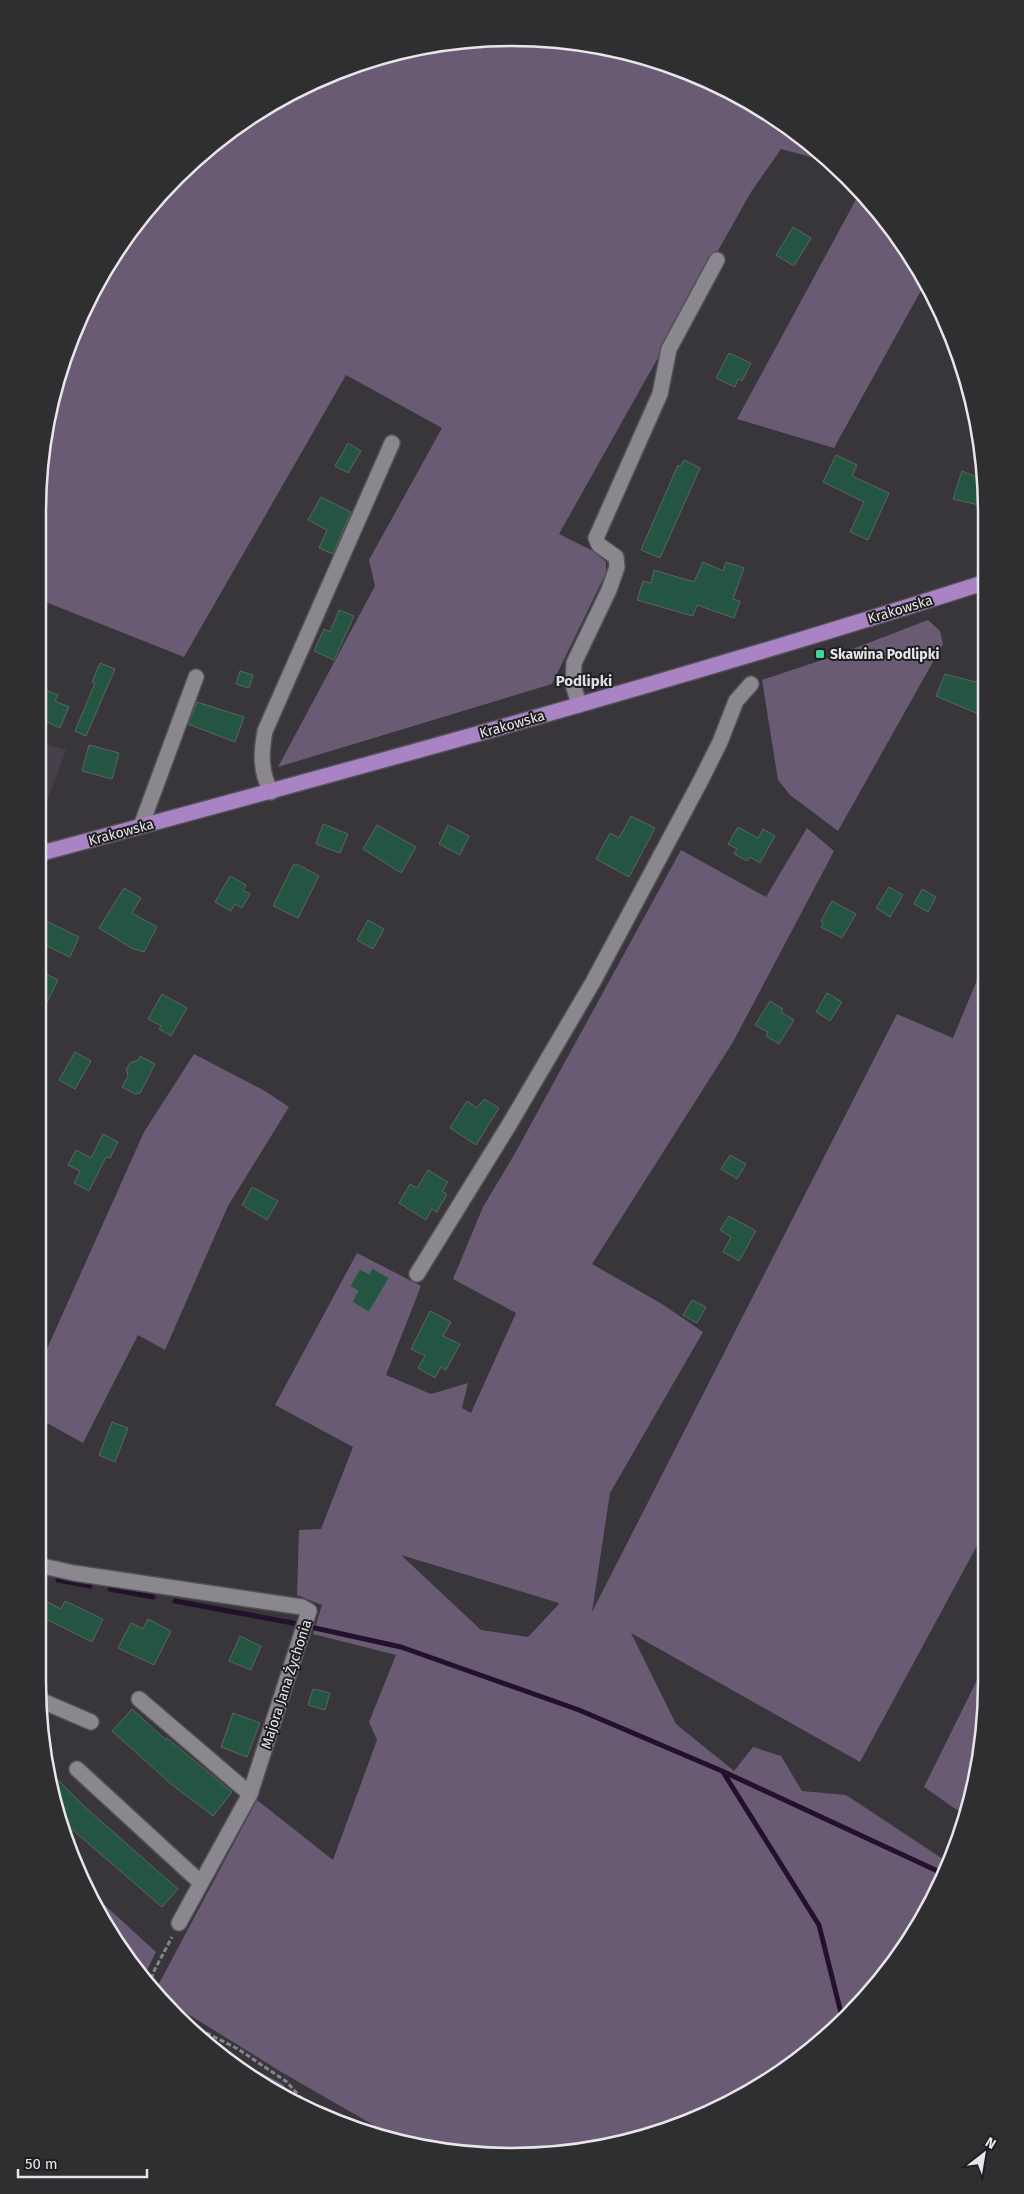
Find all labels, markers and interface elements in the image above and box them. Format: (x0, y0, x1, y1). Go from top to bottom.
street label: Krakowska (866, 592, 935, 627)
place label: Skawina Podlipki (830, 646, 939, 663)
marker: Skawina Podlipki (814, 648, 826, 660)
district label: Podlipki (556, 672, 612, 690)
street label: Krakowska (478, 707, 547, 742)
street label: Krakowska (86, 816, 156, 849)
street label: Majora Jana Żychonia (257, 1617, 315, 1751)
north arrow (959, 2129, 1009, 2179)
text: N (982, 2134, 999, 2153)
scale bar (18, 2146, 146, 2178)
text: 50 m (25, 2155, 58, 2173)

